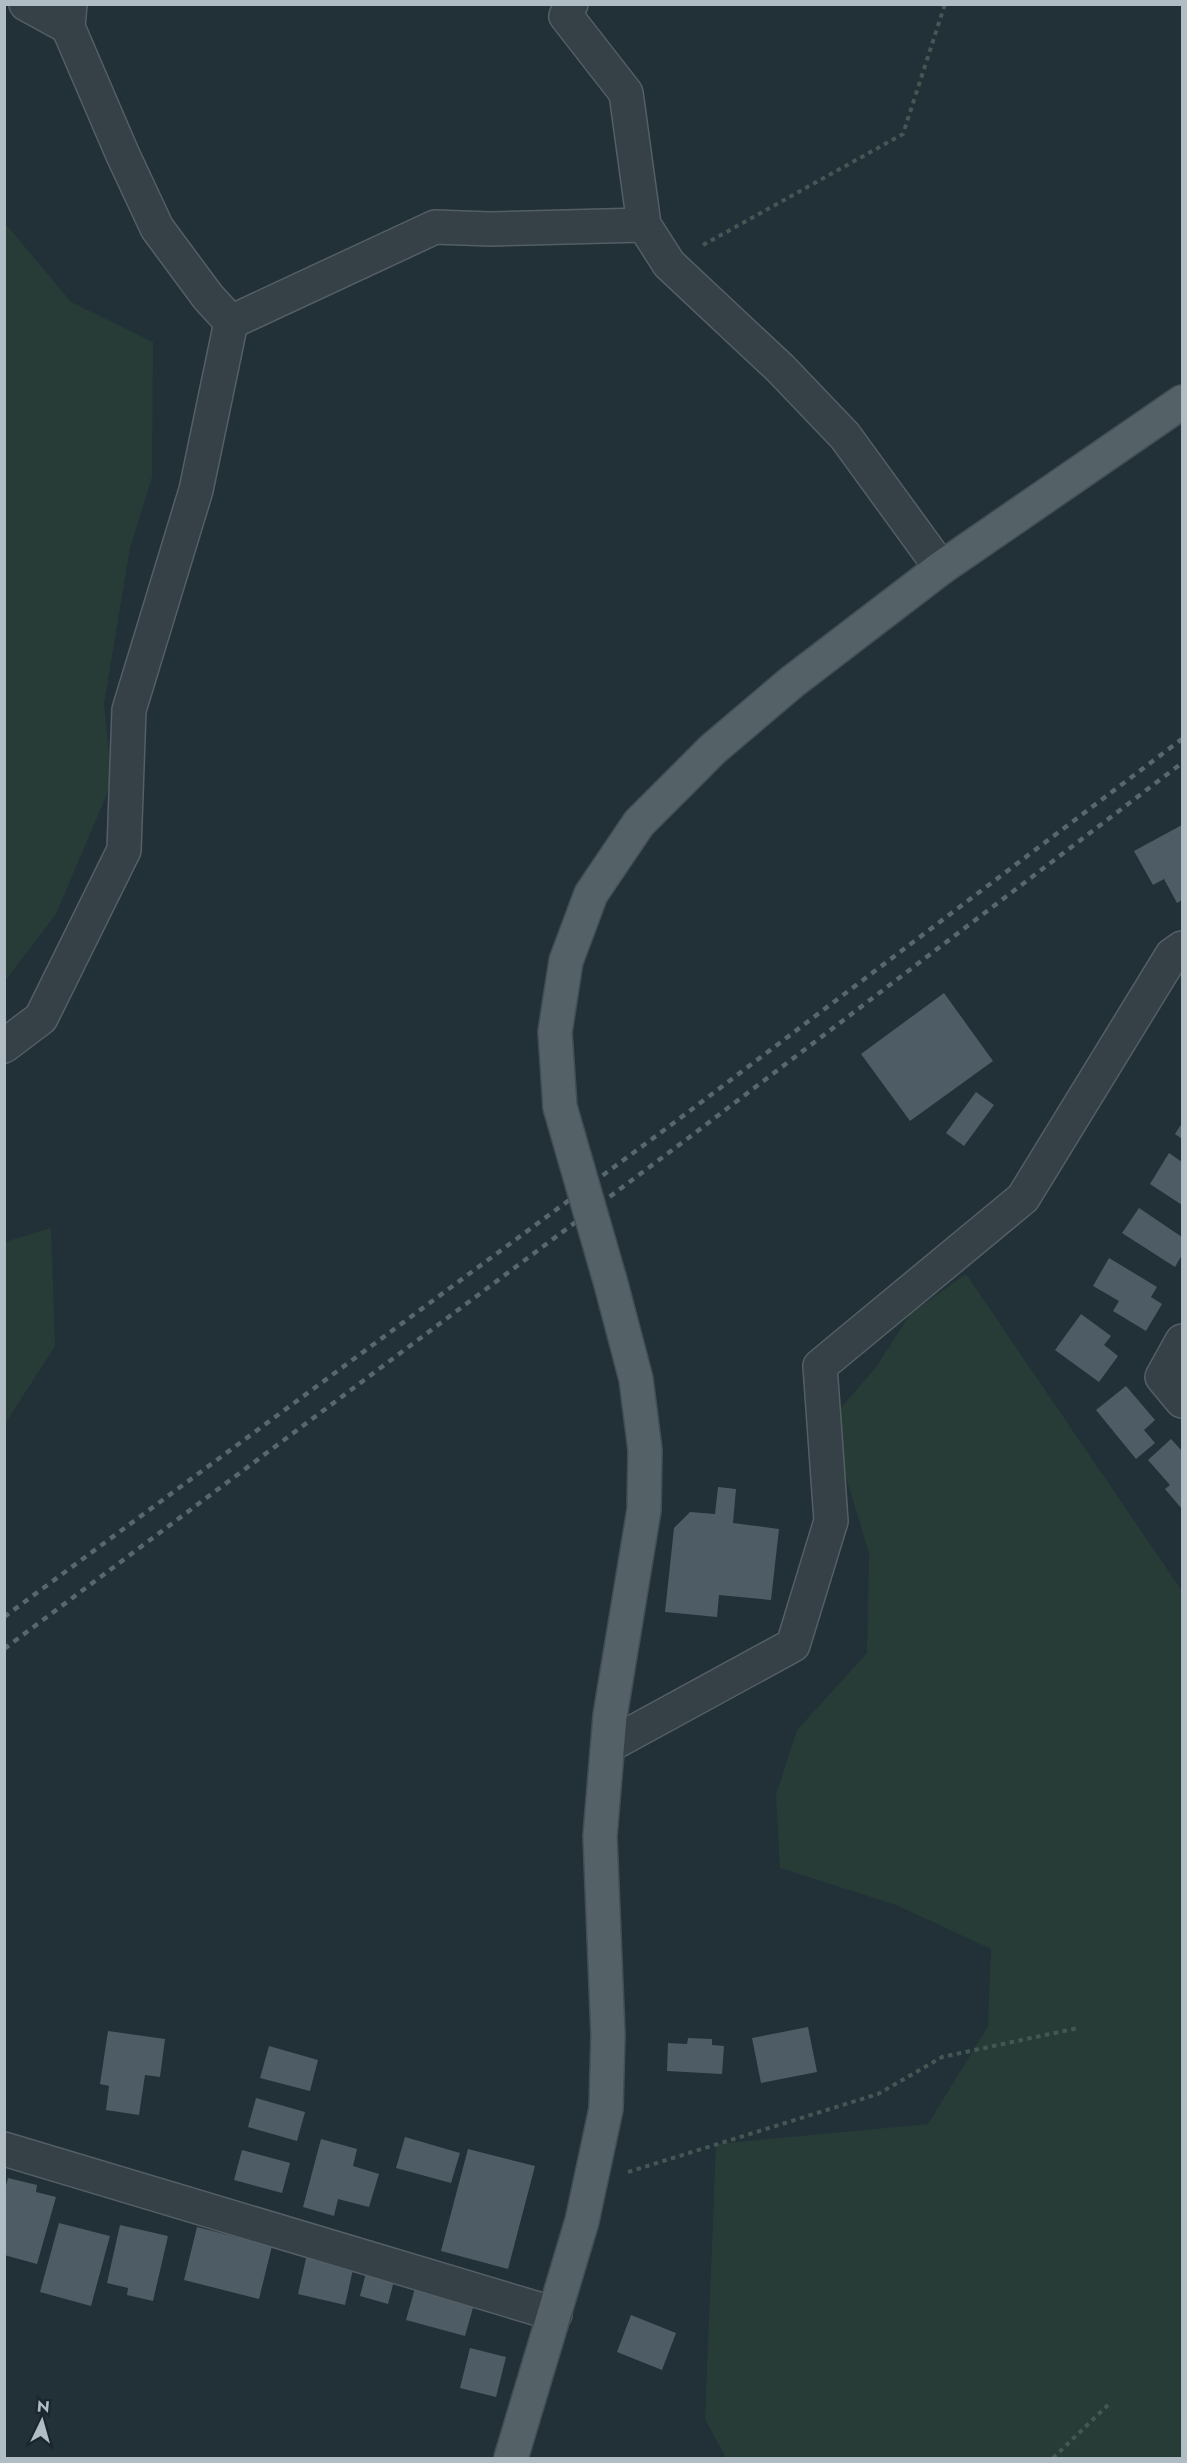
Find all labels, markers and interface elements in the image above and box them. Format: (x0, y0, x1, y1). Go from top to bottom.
north arrow (12, 2391, 72, 2451)
text: N (36, 2395, 51, 2419)

